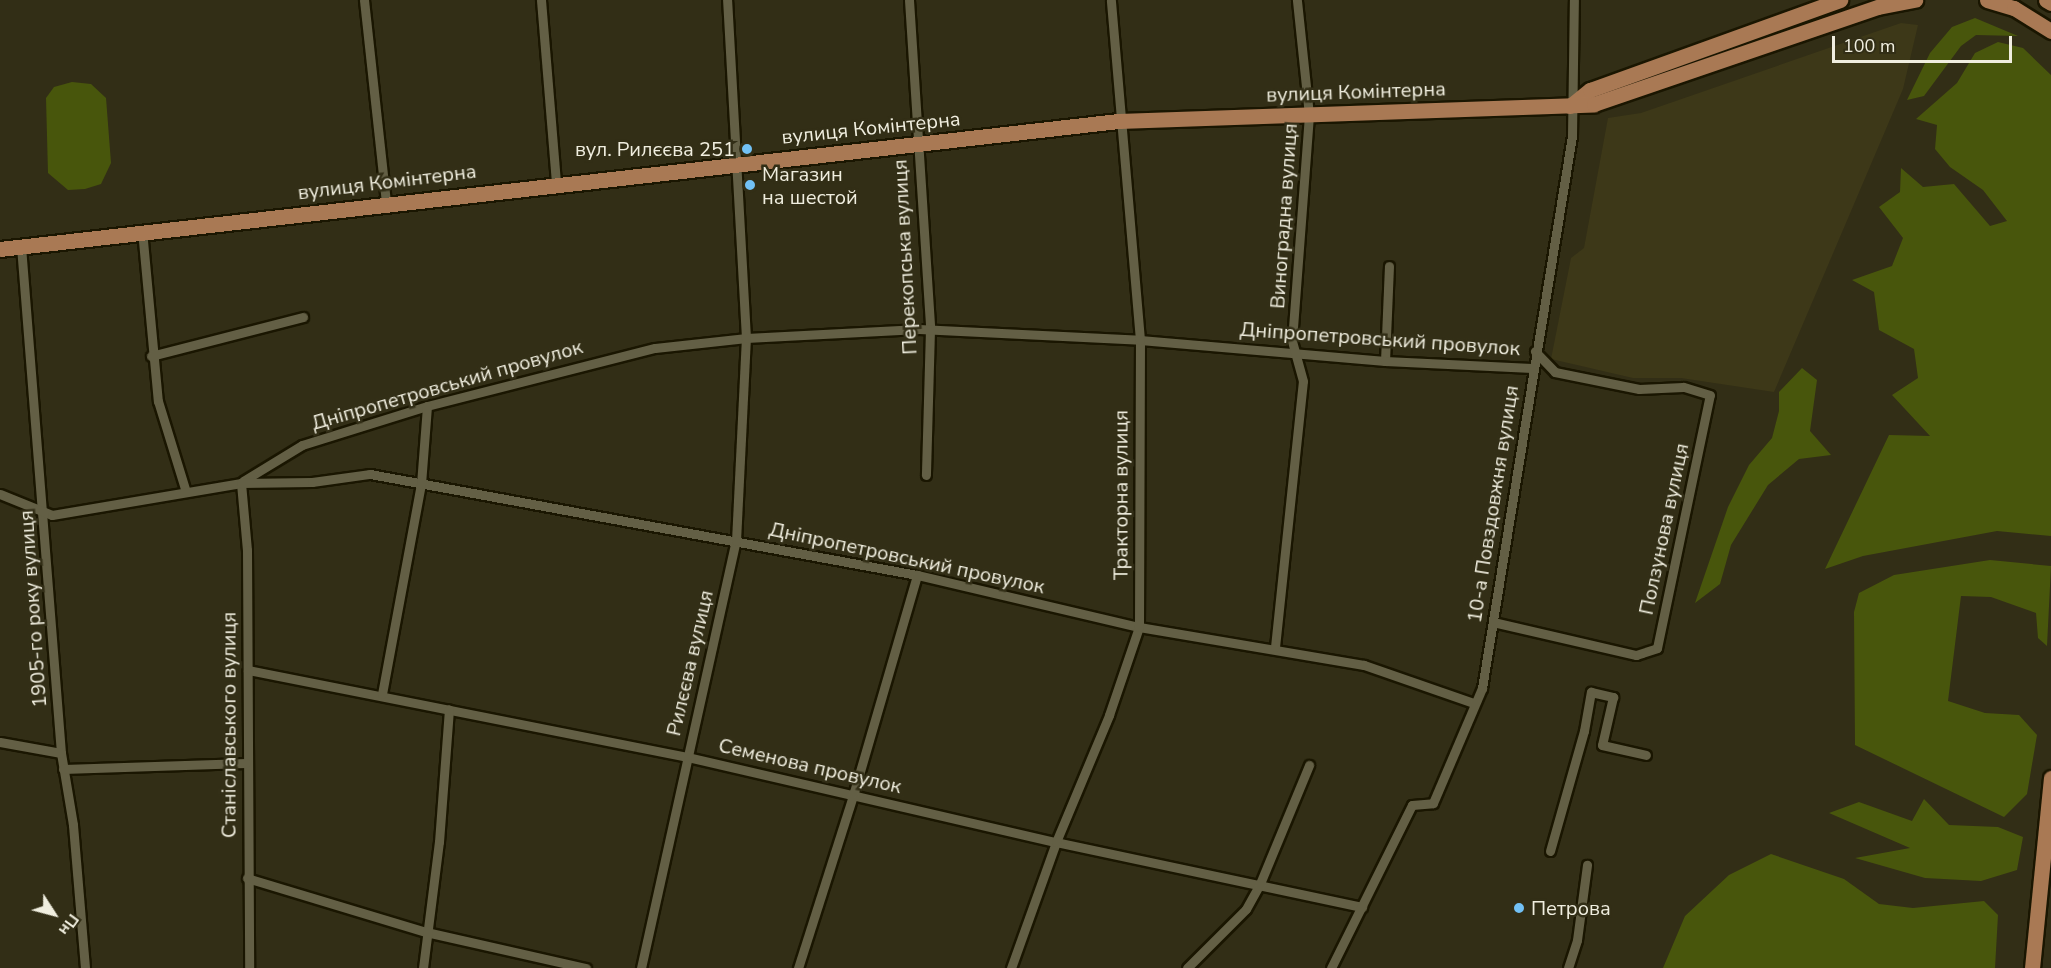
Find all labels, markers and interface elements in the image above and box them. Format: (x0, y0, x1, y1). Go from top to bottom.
scale bar (1835, 24, 2015, 62)
text: 100 m (1843, 34, 1895, 58)
street label: вулиця Комінтерна (1266, 77, 1446, 107)
street label: вулиця Комінтерна (780, 107, 962, 149)
street label: Виноградна вулиця (1266, 122, 1302, 310)
place label: вул. Рилєєва 251 (575, 137, 735, 161)
marker: вул. Рилєєва 251 (740, 142, 754, 156)
street label: вулиця Комінтерна (296, 159, 478, 205)
street label: Перекопська вулиця (888, 159, 922, 355)
place label: Магазин на шестой (762, 162, 858, 209)
marker: Магазин на шестой (743, 178, 757, 192)
street label: Дніпропетровський провулок (1239, 317, 1521, 361)
street label: Дніпропетровський провулок (309, 335, 585, 435)
street label: 10-а Повздовжня вулиця (1462, 384, 1524, 624)
street label: Тракторна вулиця (1109, 410, 1133, 580)
street label: Ползунова вулиця (1634, 441, 1694, 617)
street label: 1905-го року вулиця (14, 510, 52, 708)
street label: Дніпропетровський провулок (767, 517, 1047, 599)
street label: Рилєєва вулиця (662, 588, 718, 738)
street label: Станіславського вулиця (217, 612, 241, 838)
street label: Семенова провулок (716, 733, 904, 799)
north arrow (24, 884, 84, 944)
place label: Петрова (1531, 896, 1611, 920)
marker: Петрова (1512, 901, 1526, 915)
text: Пн (53, 909, 84, 940)

